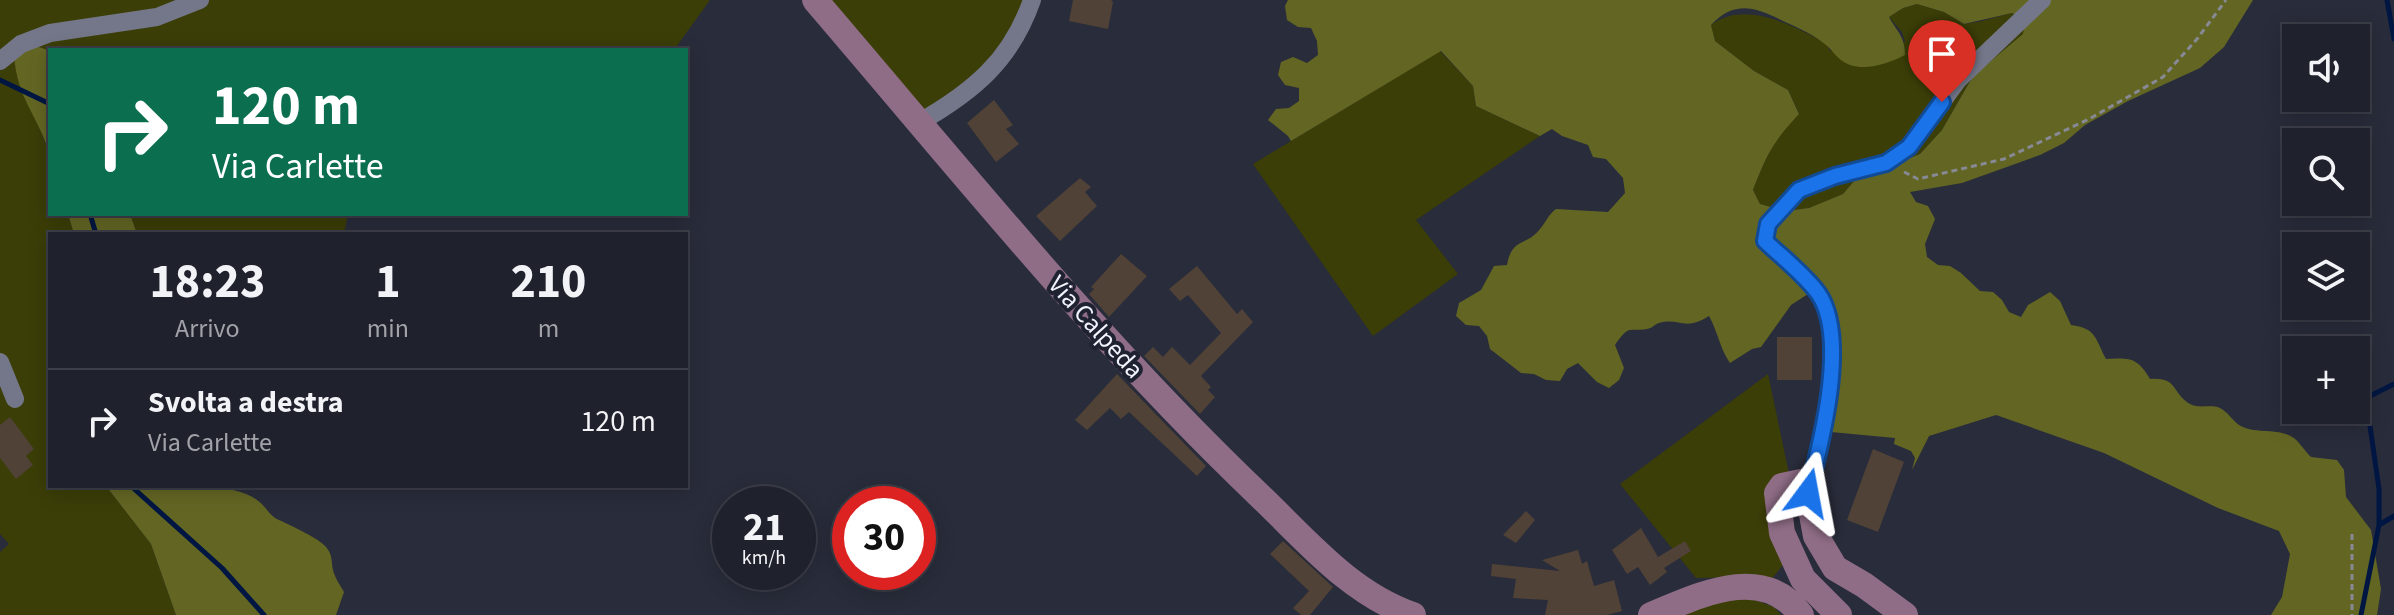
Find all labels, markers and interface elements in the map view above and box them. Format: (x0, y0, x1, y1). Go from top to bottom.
pin (1908, 20, 1976, 102)
map controls (2282, 24, 2370, 424)
button: sound (2282, 24, 2370, 112)
icon: arrive (1920, 32, 1964, 76)
text: 120 m (212, 67, 360, 146)
icon: right (80, 80, 184, 184)
button: search (2282, 128, 2370, 216)
text: Via Carlette (212, 141, 384, 192)
button: layers (2282, 232, 2370, 320)
text: 18:23 (149, 248, 265, 316)
text: 1 (375, 248, 401, 316)
text: 210 (510, 248, 586, 316)
street label: Via Calpeda (1040, 267, 1152, 387)
text: Arrivo (175, 310, 240, 347)
text: min (367, 310, 409, 347)
text: m (538, 310, 559, 347)
button: + (2282, 336, 2370, 424)
text: Svolta a destra (148, 381, 344, 424)
icon: right (80, 399, 124, 443)
text: 120 m (580, 400, 656, 443)
text: Via Carlette (148, 424, 272, 461)
position arrow (1766, 451, 1850, 535)
speed limit sign: 30 (832, 486, 936, 590)
text: 21 (743, 499, 785, 556)
text: km/h (742, 544, 786, 572)

